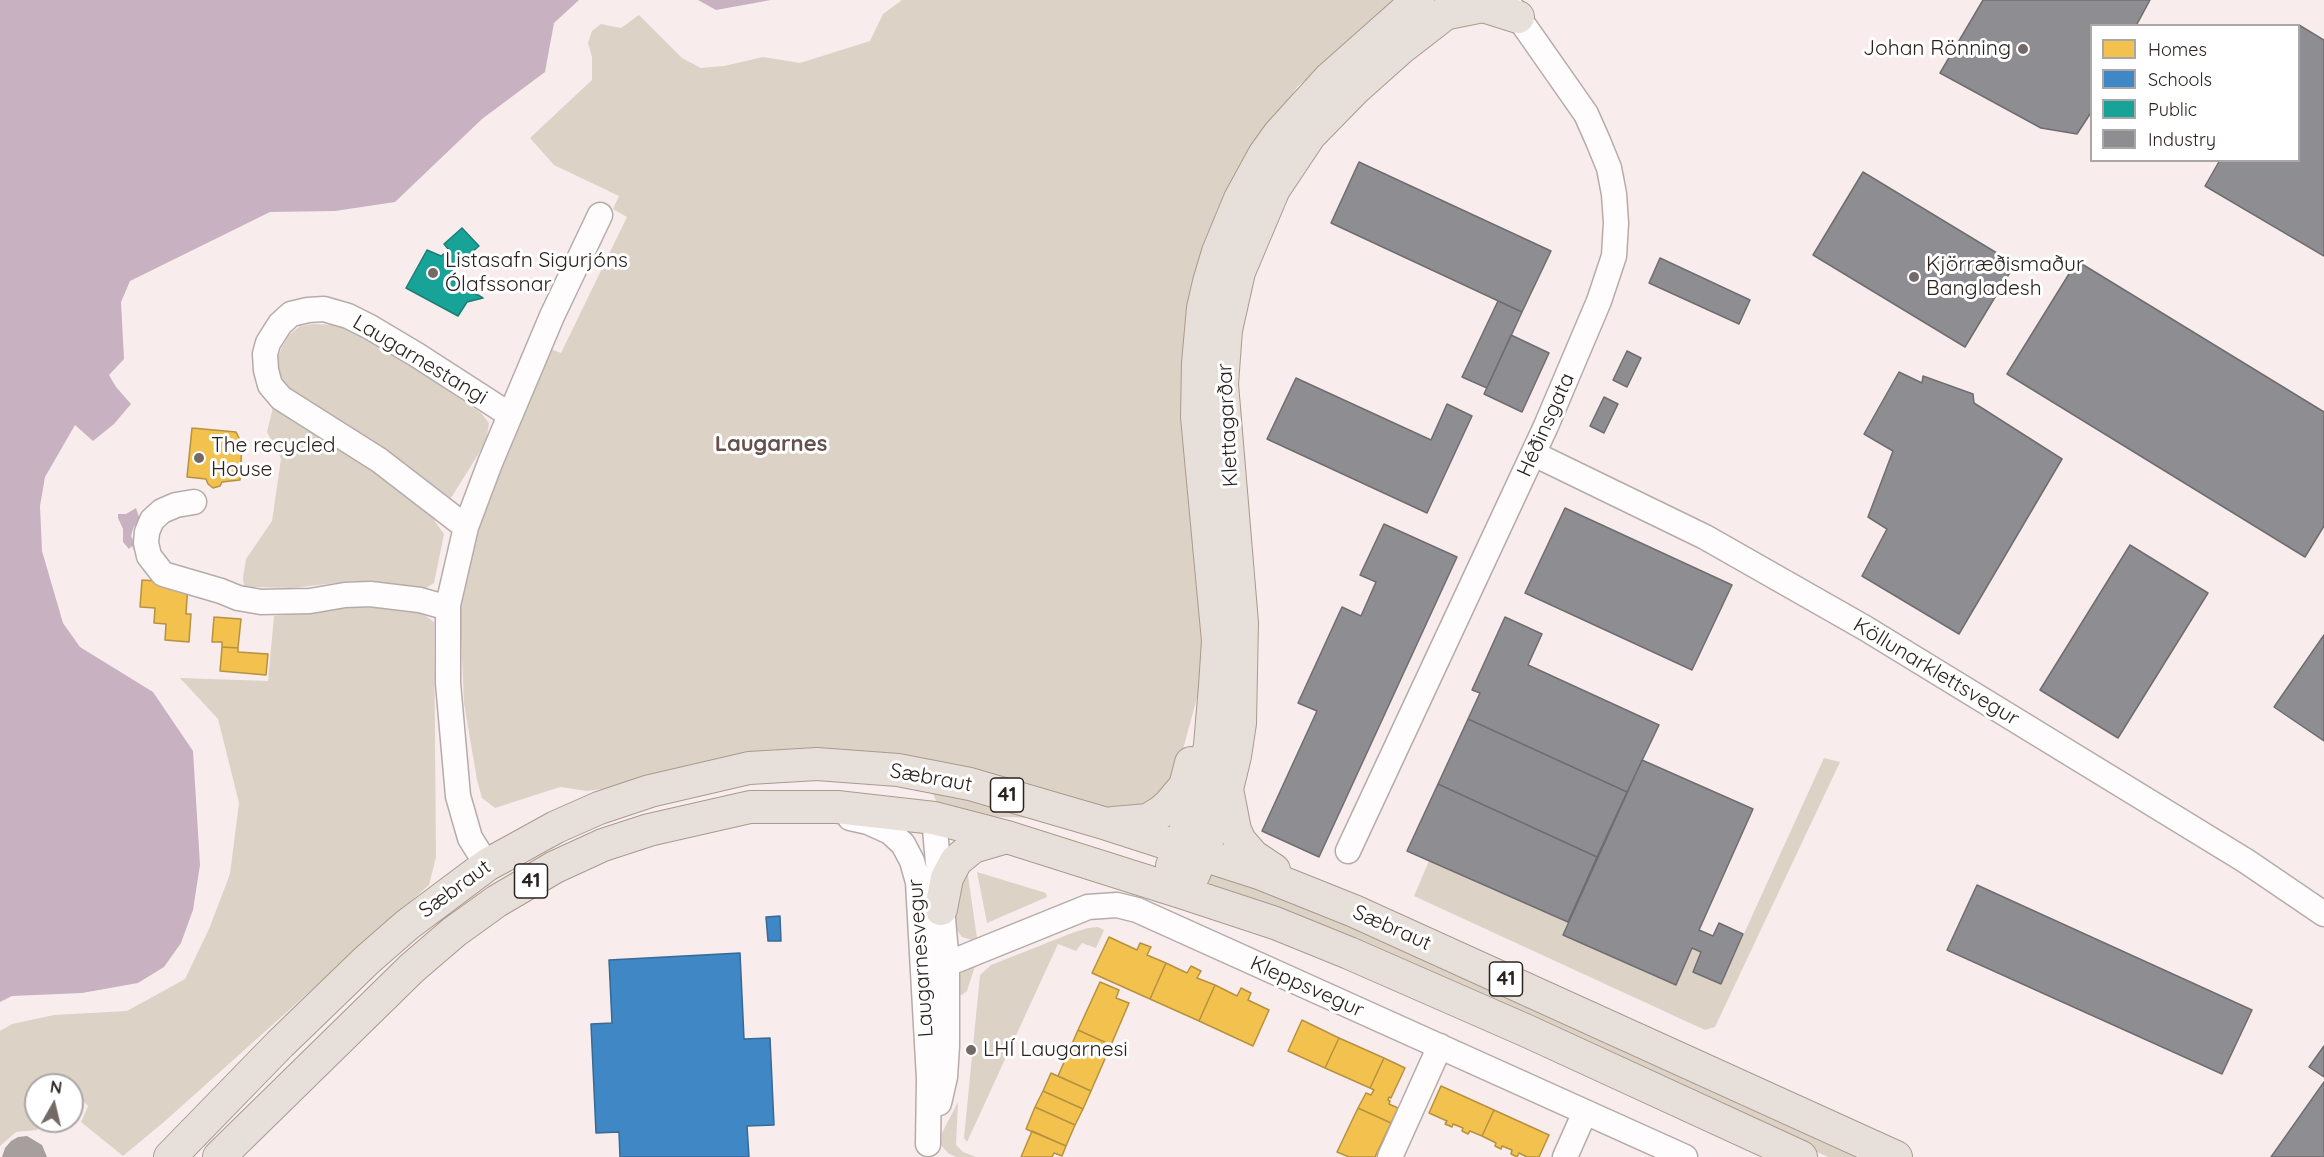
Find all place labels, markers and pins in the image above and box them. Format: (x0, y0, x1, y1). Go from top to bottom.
place label: Johan Rönning (1863, 36, 2011, 62)
marker: Johan Rönning (2016, 42, 2030, 56)
place label: Listasafn Sigurjóns Ólafssonar (445, 248, 628, 298)
place label: Kjörræðismaður Bangladesh (1926, 252, 2084, 302)
marker: Listasafn Sigurjóns Ólafssonar (426, 266, 440, 280)
marker: Kjörræðismaður Bangladesh (1907, 270, 1921, 284)
place label: The recycled House (211, 433, 335, 483)
marker: The recycled House (192, 451, 206, 465)
place label: LHÍ Laugarnesi (983, 1037, 1128, 1063)
marker: LHÍ Laugarnesi (964, 1043, 978, 1057)

